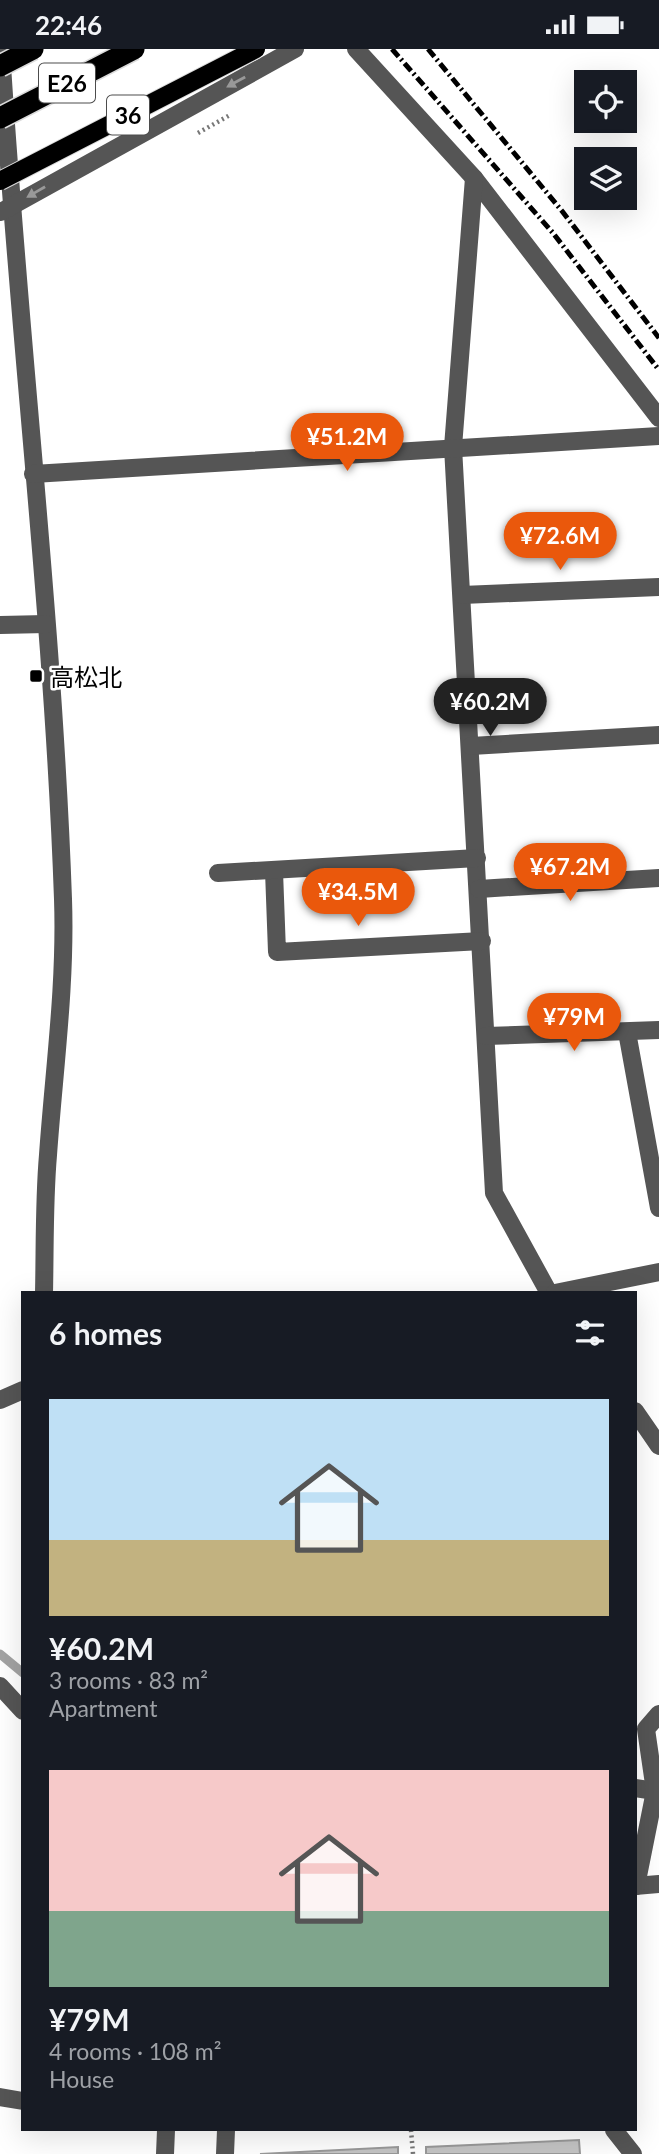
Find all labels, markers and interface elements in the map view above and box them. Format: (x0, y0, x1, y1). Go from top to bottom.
text: 22:46 (35, 9, 102, 41)
road number: E26 (39, 63, 95, 103)
map controls (574, 70, 637, 210)
button: locate (574, 70, 637, 133)
one-way arrow (226, 76, 245, 88)
road number: 36 (107, 95, 149, 135)
button: layers (574, 147, 637, 210)
one-way arrow (27, 186, 46, 198)
pin: ¥51.2M (290, 413, 404, 473)
text: ¥51.2M (307, 422, 387, 450)
pin: ¥72.6M (503, 512, 617, 572)
text: ¥72.6M (520, 521, 600, 549)
place label: 高松北 (50, 662, 122, 691)
marker: 高松北 (28, 668, 44, 684)
pin: ¥60.2M (433, 679, 547, 738)
text: ¥60.2M (450, 687, 530, 715)
pin: ¥67.2M (513, 843, 627, 903)
text: ¥67.2M (530, 852, 610, 880)
pin: ¥34.5M (301, 869, 415, 928)
text: ¥34.5M (318, 877, 398, 905)
pin: ¥79M (533, 993, 615, 1053)
text: ¥79M (543, 1002, 605, 1030)
icon: filters (571, 1314, 609, 1352)
text: 6 homes (49, 1315, 162, 1351)
icon: home (266, 1445, 392, 1571)
text: ¥60.2M (49, 1630, 154, 1666)
text: 3 rooms · 83 m² (49, 1666, 208, 1694)
text: Apartment (49, 1694, 157, 1722)
icon: home (266, 1816, 392, 1942)
text: ¥79M (49, 2001, 130, 2037)
text: 4 rooms · 108 m² (49, 2037, 221, 2065)
text: House (49, 2065, 114, 2093)

